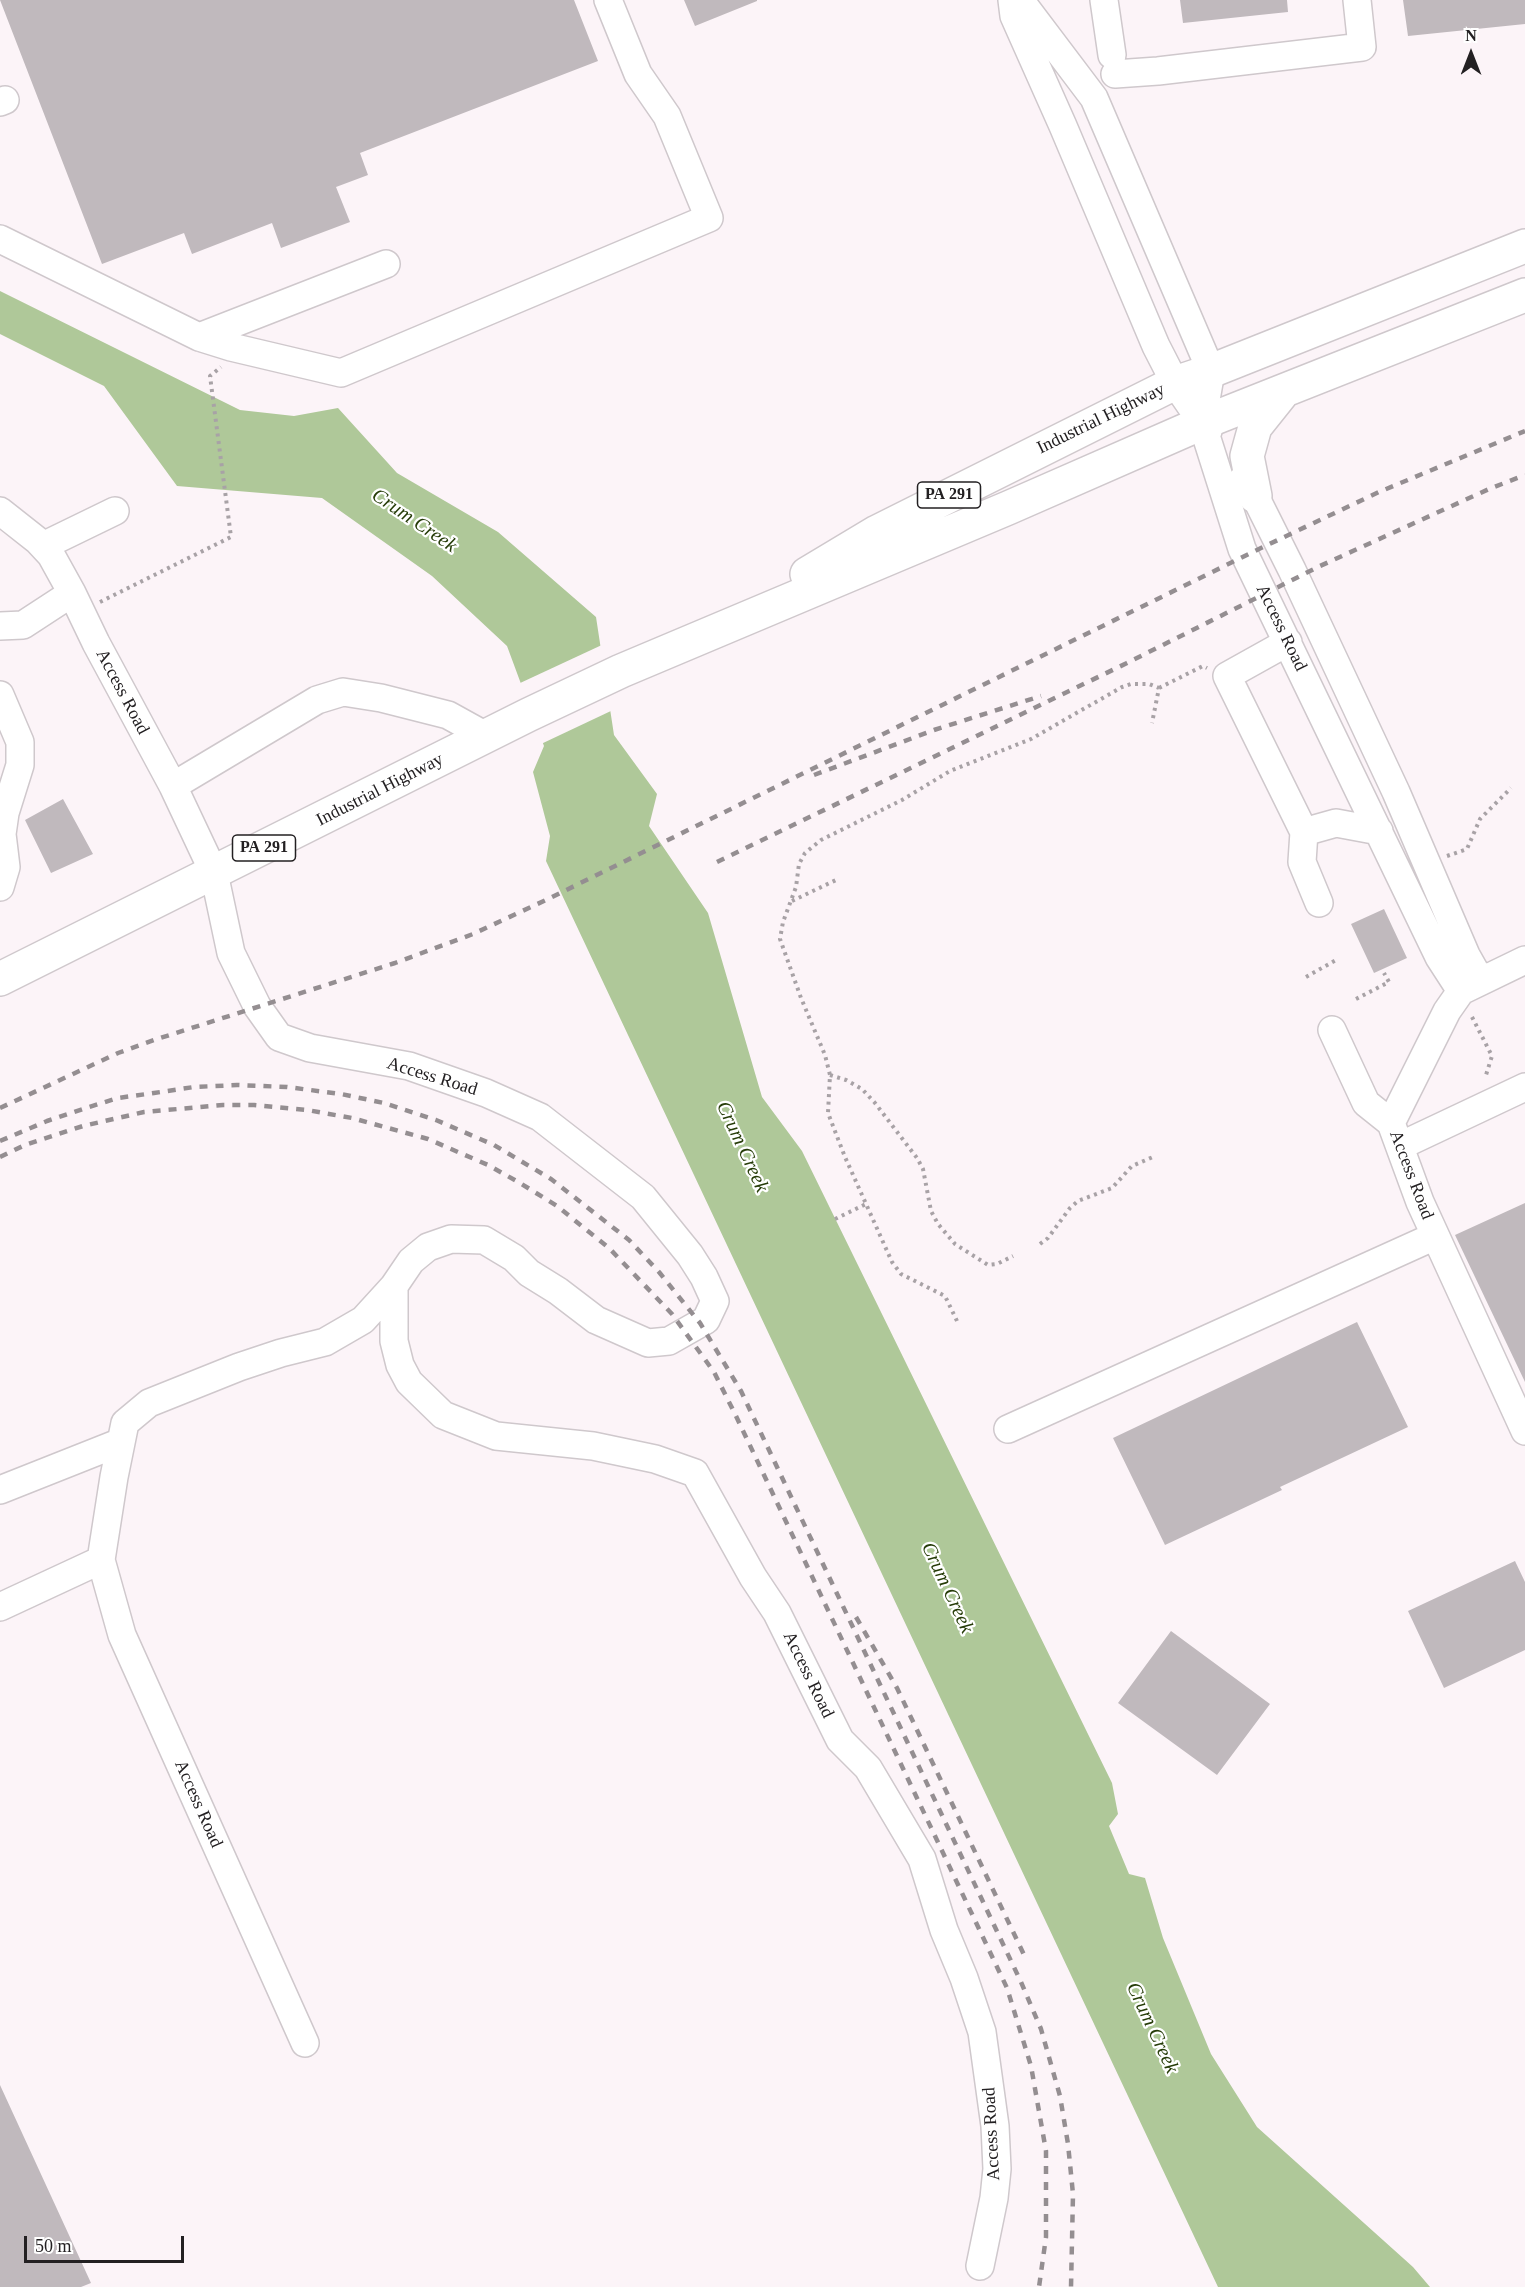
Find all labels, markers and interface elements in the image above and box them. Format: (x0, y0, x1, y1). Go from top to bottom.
north arrow (1441, 24, 1501, 84)
text: N (1465, 27, 1477, 44)
street label: Industrial Highway (1034, 379, 1168, 459)
road number: PA 291 (918, 482, 980, 508)
water label: Crum Creek (367, 484, 461, 558)
street label: Access Road (1251, 581, 1311, 675)
street label: Access Road (91, 646, 153, 738)
street label: Industrial Highway (313, 749, 447, 831)
road number: PA 291 (232, 835, 296, 861)
street label: Access Road (384, 1053, 480, 1101)
water label: Crum Creek (711, 1098, 773, 1196)
street label: Access Road (1384, 1127, 1438, 1223)
water label: Crum Creek (916, 1539, 978, 1637)
street label: Access Road (778, 1628, 838, 1722)
street label: Access Road (169, 1757, 227, 1851)
water label: Crum Creek (1121, 1979, 1183, 2077)
street label: Access Road (979, 2087, 1005, 2181)
scale bar (27, 2224, 188, 2262)
text: 50 m (35, 2236, 72, 2256)

